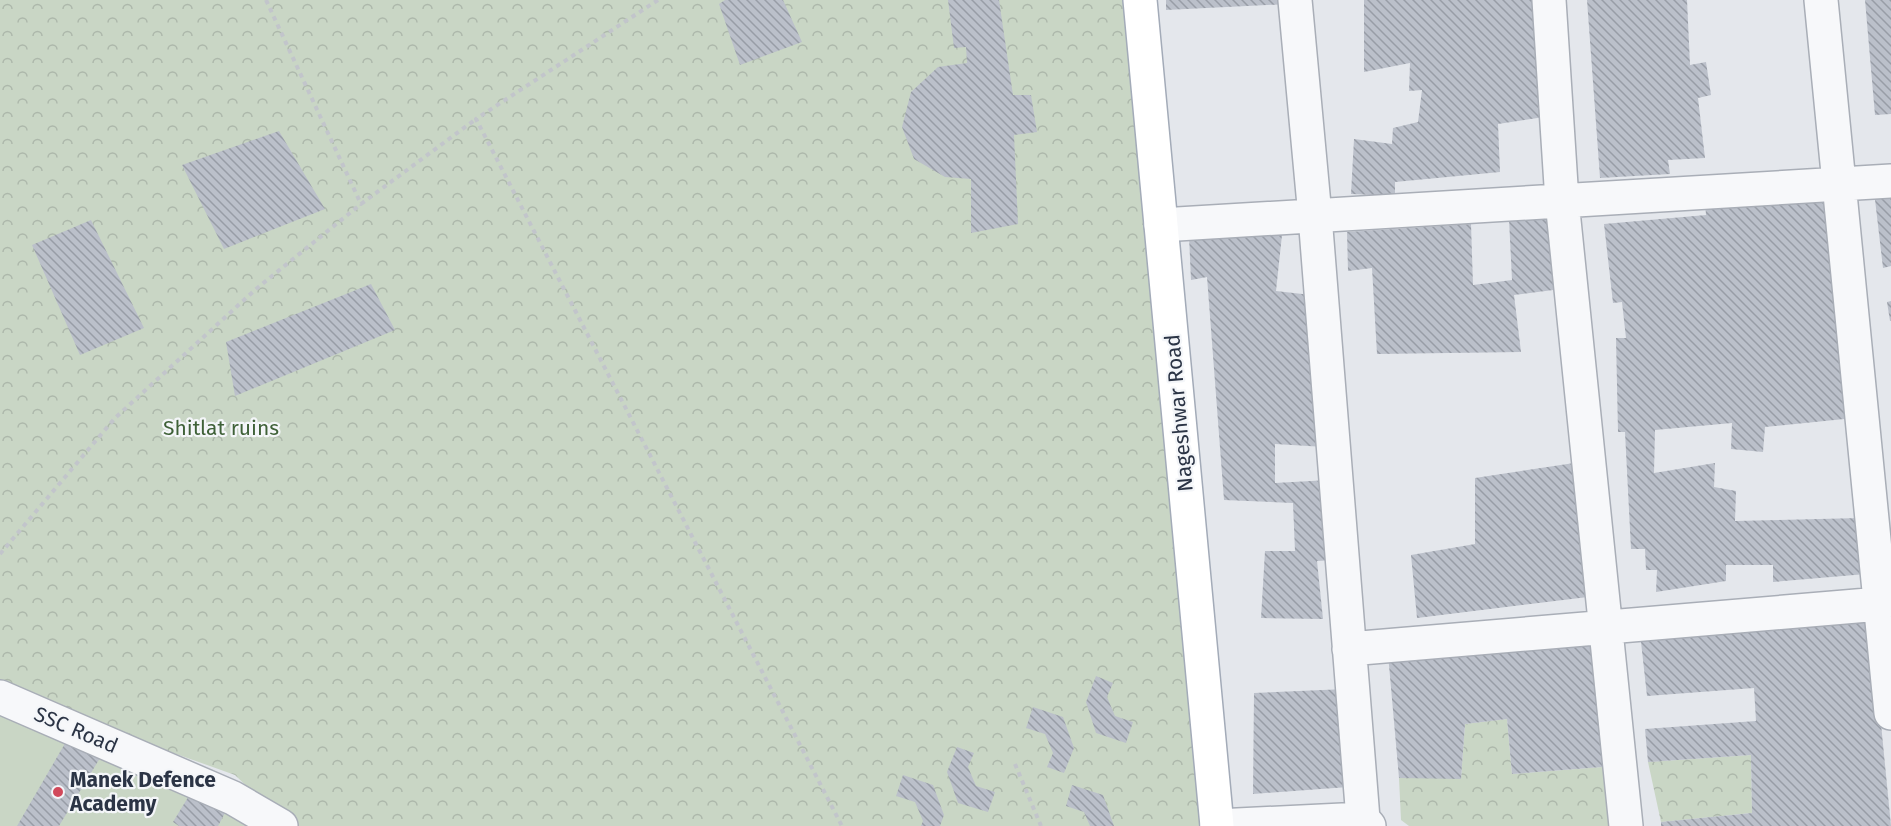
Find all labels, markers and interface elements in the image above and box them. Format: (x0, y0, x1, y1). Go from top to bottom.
street label: Nageshwar Road (1159, 333, 1199, 493)
park label: Shitlat ruins (163, 415, 279, 441)
street label: SSC Road (30, 701, 122, 759)
place label: Manek Defence Academy (69, 767, 216, 817)
marker: Manek Defence Academy (51, 785, 65, 799)

